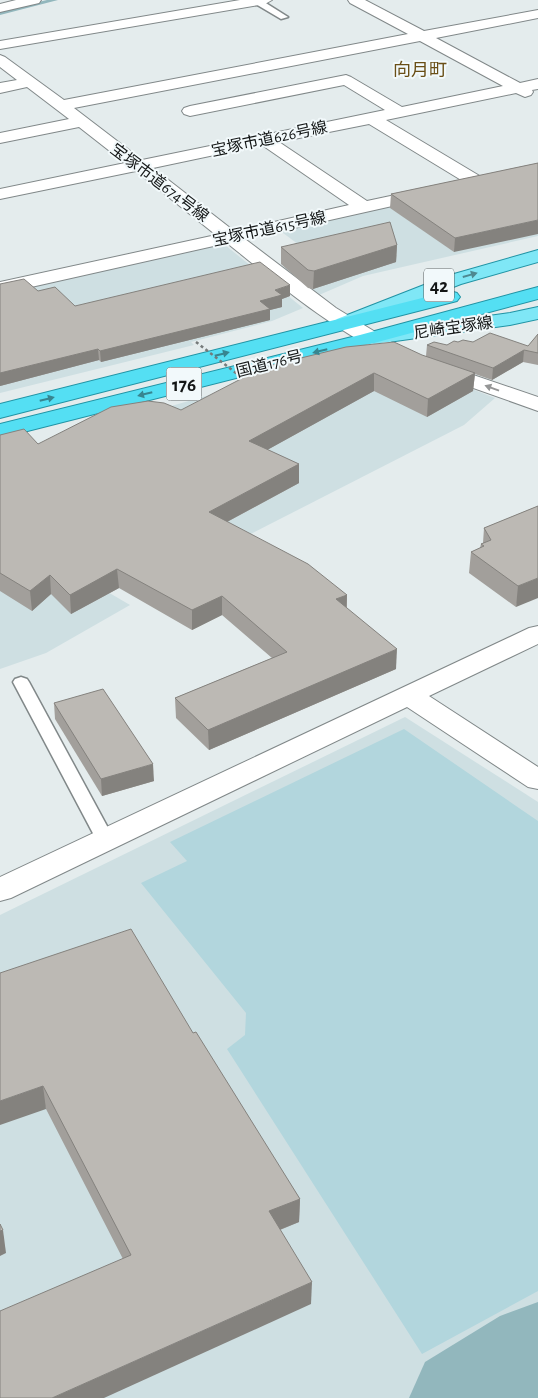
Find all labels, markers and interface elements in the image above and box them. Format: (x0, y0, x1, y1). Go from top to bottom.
district label: 向月町 (393, 60, 447, 80)
street label: 宝塚市道626号線 (209, 118, 329, 159)
street label: 宝塚市道674号線 (108, 140, 212, 225)
street label: 宝塚市道615号線 (211, 208, 327, 249)
road number: 42 (424, 268, 454, 302)
one-way arrow (462, 271, 478, 279)
street label: 尼崎宝塚線 (412, 314, 494, 341)
street label: 国道176号 (234, 347, 304, 380)
one-way arrow (313, 347, 328, 355)
one-way arrow (214, 350, 229, 358)
road number: 176 (166, 368, 202, 400)
one-way arrow (484, 384, 499, 392)
one-way arrow (138, 390, 153, 398)
one-way arrow (40, 395, 55, 403)

